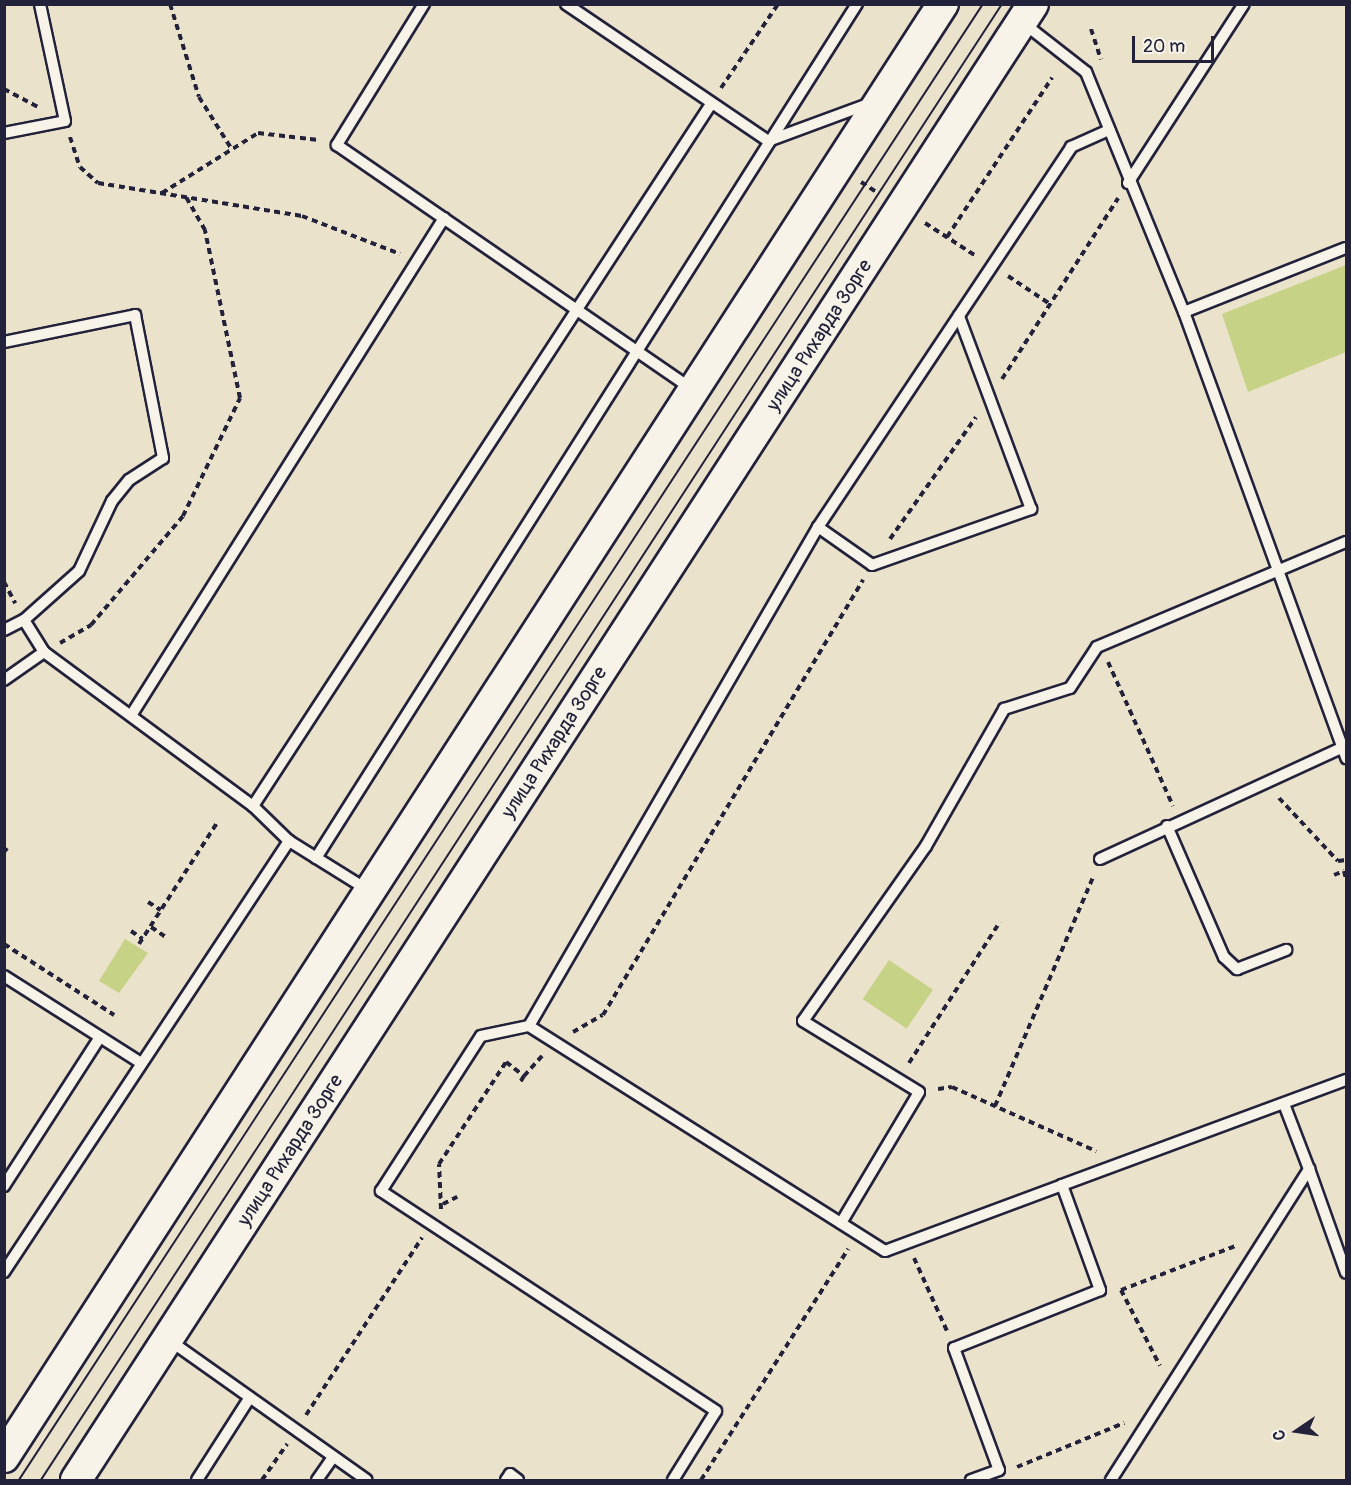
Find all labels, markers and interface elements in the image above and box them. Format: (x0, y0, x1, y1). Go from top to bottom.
scale bar (1135, 24, 1218, 62)
text: 20 m (1143, 35, 1185, 58)
street label: улица Рихарда Зорге (761, 255, 877, 415)
street label: улица Рихарда Зорге (496, 662, 612, 822)
street label: улица Рихарда Зорге (232, 1070, 348, 1230)
north arrow (1267, 1401, 1327, 1461)
text: С (1269, 1428, 1290, 1442)

